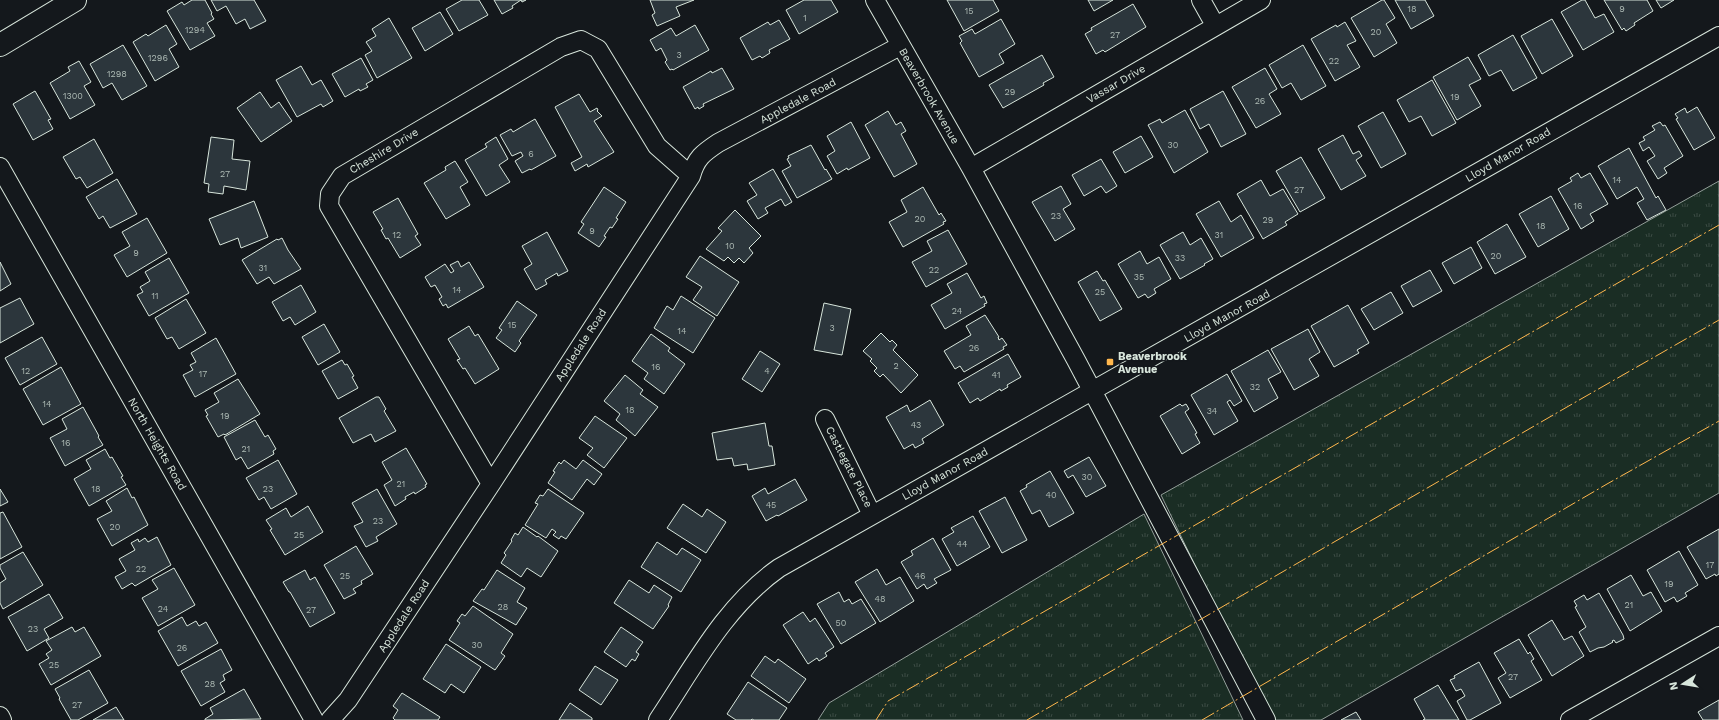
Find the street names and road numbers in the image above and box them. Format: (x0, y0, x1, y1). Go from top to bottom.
street label: Beaverbrook Avenue (896, 46, 962, 146)
street label: Vassar Drive (1084, 62, 1148, 106)
street label: Appledale Road (758, 75, 838, 127)
street label: Cheshire Drive (347, 125, 421, 177)
street label: Lloyd Manor Road (1463, 125, 1553, 185)
street label: Lloyd Manor Road (1182, 287, 1272, 345)
street label: Appledale Road (553, 306, 609, 384)
street label: North Heights Road (125, 395, 189, 493)
street label: Castlegate Place (823, 424, 875, 510)
street label: Lloyd Manor Road (900, 445, 990, 503)
street label: Appledale Road (376, 577, 432, 655)

